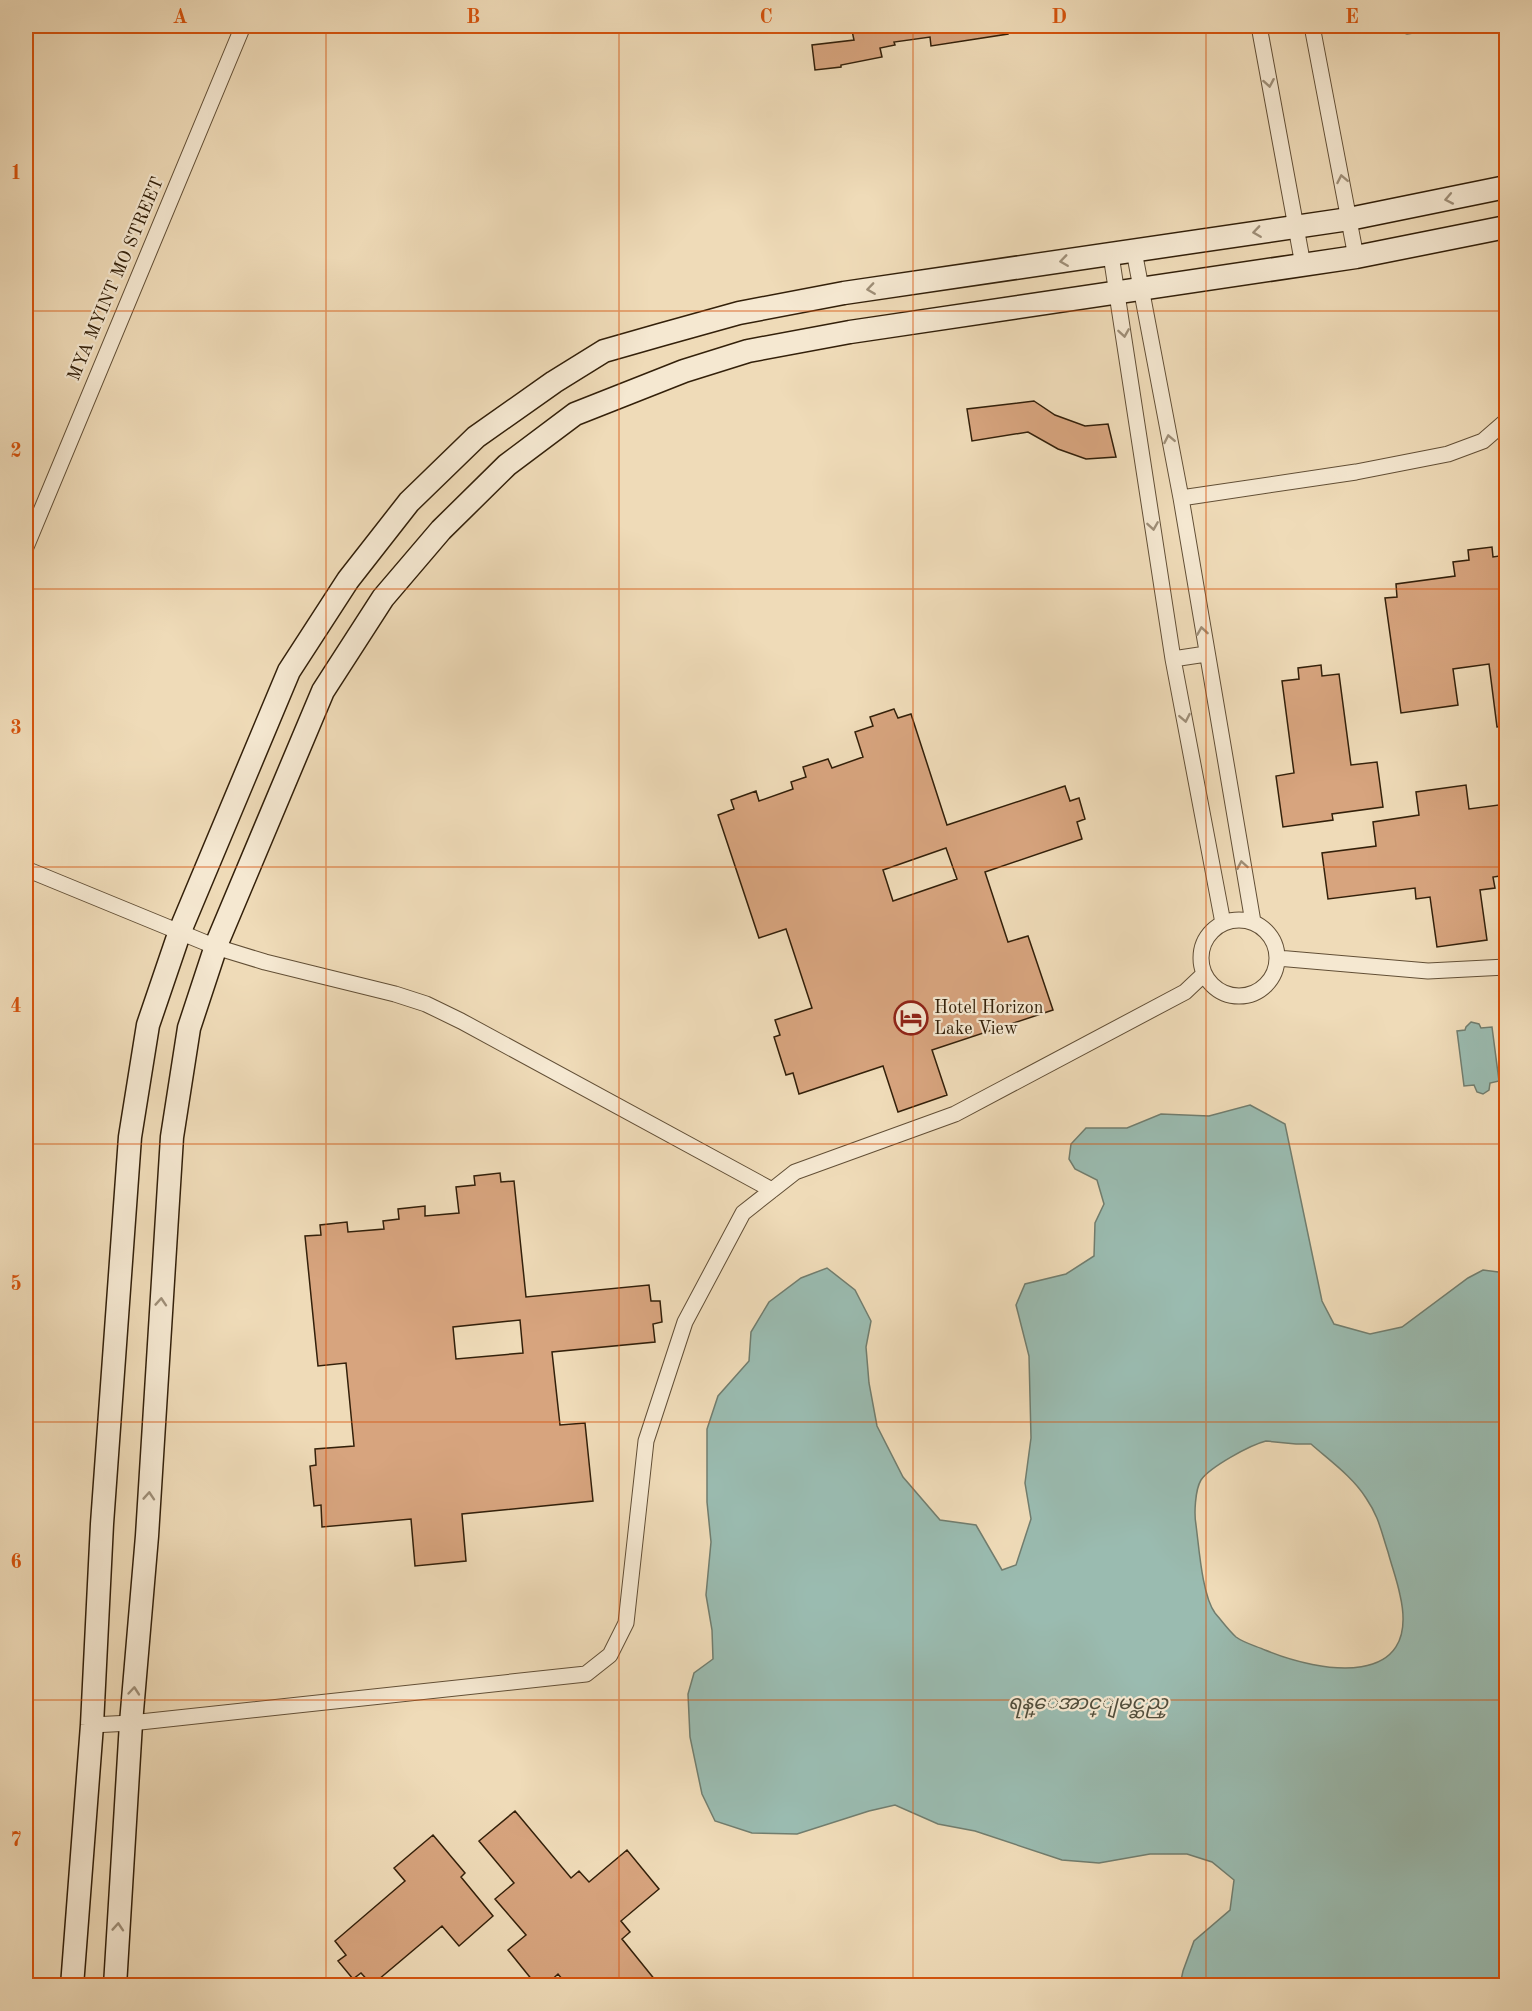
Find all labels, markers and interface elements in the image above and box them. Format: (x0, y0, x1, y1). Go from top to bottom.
text: A (172, 8, 188, 28)
text: B (466, 8, 480, 28)
text: C (759, 8, 773, 28)
text: D (1051, 8, 1067, 28)
text: E (1345, 8, 1359, 28)
one-way arrow (1262, 78, 1275, 88)
text: 1 (10, 164, 22, 184)
one-way arrow (1336, 174, 1349, 184)
street label: MYA MYINT MO STREET (65, 175, 167, 383)
one-way arrow (1444, 192, 1454, 205)
one-way arrow (1252, 226, 1262, 238)
one-way arrow (1060, 255, 1069, 267)
one-way arrow (867, 283, 876, 295)
one-way arrow (1118, 328, 1130, 338)
one-way arrow (1163, 434, 1176, 444)
text: 2 (10, 442, 22, 462)
one-way arrow (1147, 521, 1159, 530)
one-way arrow (1196, 627, 1209, 637)
one-way arrow (1178, 713, 1191, 723)
text: 3 (10, 719, 22, 739)
one-way arrow (1237, 860, 1249, 869)
text: 4 (10, 997, 22, 1017)
place label: Hotel Horizon Lake View (934, 999, 1044, 1038)
hotel icon: Hotel Horizon Lake View (893, 1000, 929, 1036)
text: 5 (10, 1274, 22, 1295)
one-way arrow (155, 1297, 168, 1306)
one-way arrow (143, 1492, 156, 1501)
text: 6 (10, 1553, 22, 1573)
one-way arrow (127, 1686, 140, 1695)
water label: ရန္ေအာင္ျမင္ဆည္ (1008, 1694, 1169, 1719)
text: 7 (10, 1831, 22, 1851)
one-way arrow (112, 1923, 125, 1932)

